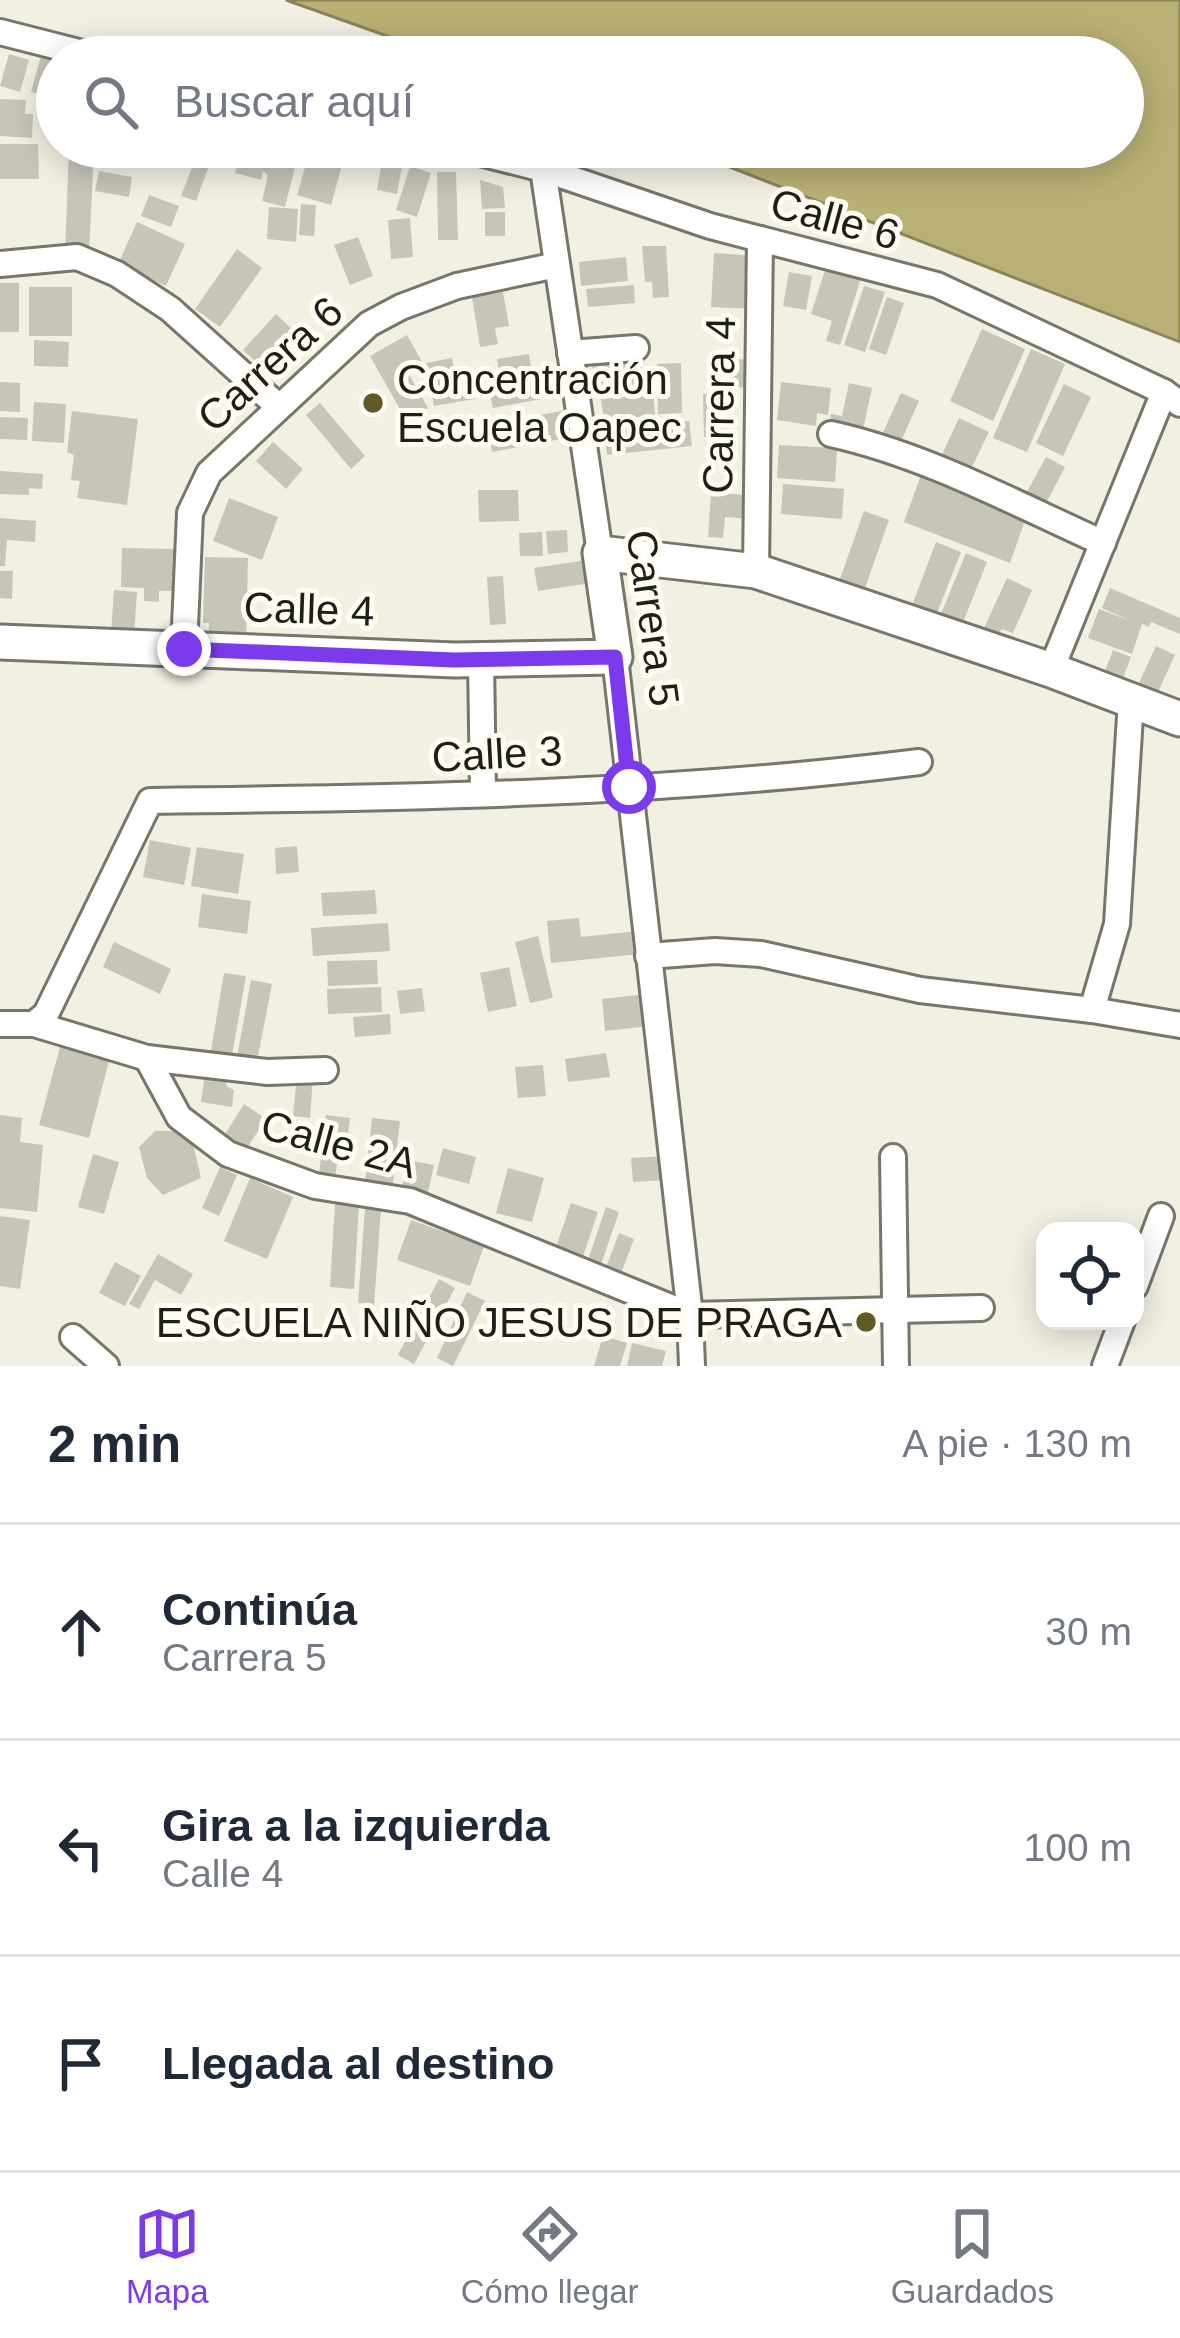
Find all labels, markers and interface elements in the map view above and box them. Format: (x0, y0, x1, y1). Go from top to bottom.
search box (36, 36, 1144, 168)
icon: search (78, 69, 144, 135)
text: Buscar aquí (174, 76, 414, 127)
street label: Calle 6 (766, 179, 904, 259)
street label: Carrera 6 (188, 287, 352, 441)
street label: Carrera 4 (694, 316, 744, 494)
place label: Concentración Escuela Oapec (397, 356, 682, 451)
marker: Concentración Escuela Oapec (360, 390, 386, 416)
street label: Carrera 5 (617, 527, 689, 709)
street label: Calle 4 (243, 583, 375, 635)
route end (157, 622, 211, 676)
street label: Calle 3 (430, 727, 564, 781)
route start (602, 760, 656, 814)
street label: Calle 2A (256, 1101, 422, 1187)
map controls (1036, 1222, 1144, 1330)
button: locate (1036, 1222, 1144, 1330)
place label: ESCUELA NIÑO JESUS DE PRAGA (156, 1299, 842, 1346)
marker: ESCUELA NIÑO JESUS DE PRAGA (853, 1309, 879, 1335)
text: 2 min (48, 1416, 181, 1473)
text: A pie · 130 m (902, 1422, 1132, 1465)
text: Continúa (162, 1584, 357, 1635)
icon: ahead (48, 1599, 114, 1665)
text: 30 m (1045, 1610, 1132, 1653)
text: Carrera 5 (162, 1636, 327, 1679)
text: Gira a la izquierda (162, 1800, 550, 1851)
icon: left (48, 1815, 114, 1881)
text: 100 m (1024, 1826, 1132, 1869)
text: Calle 4 (162, 1852, 283, 1895)
icon: arrive (48, 2031, 114, 2097)
text: Llegada al destino (162, 2038, 555, 2089)
tab: Mapa (126, 2201, 209, 2311)
tab: Cómo llegar (461, 2201, 639, 2311)
tab: Guardados (891, 2201, 1054, 2311)

